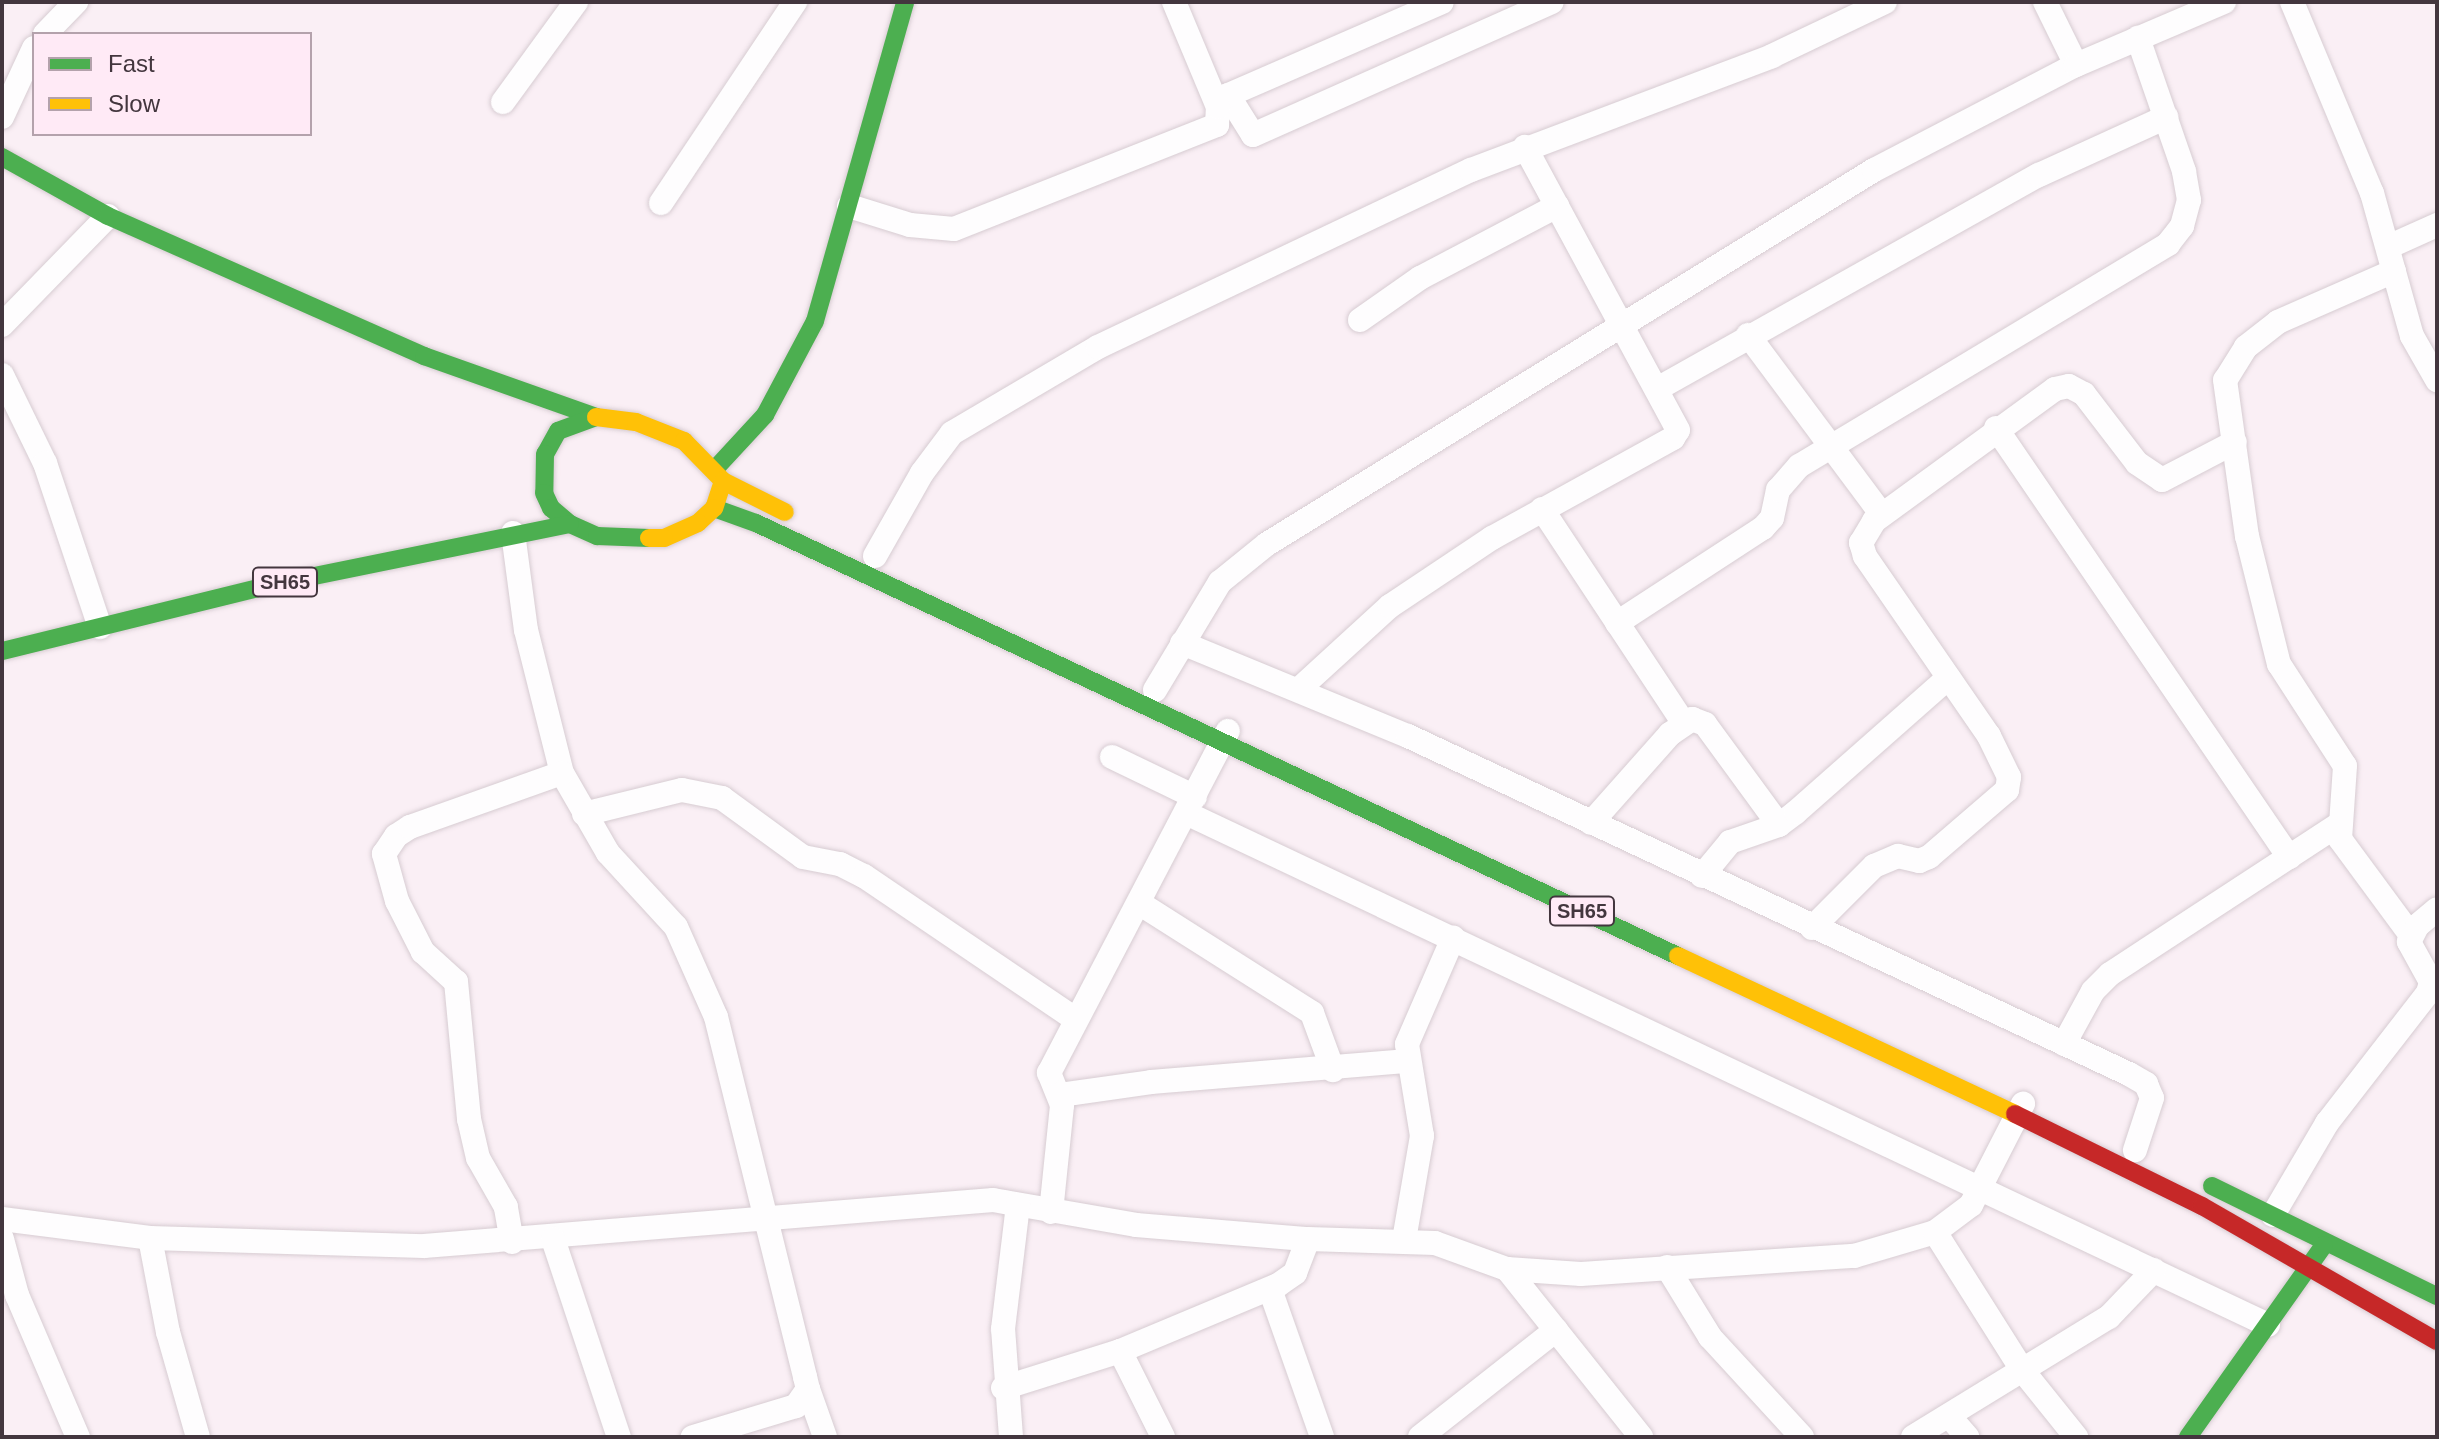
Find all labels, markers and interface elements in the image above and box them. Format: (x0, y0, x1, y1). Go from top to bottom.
legend (32, 32, 312, 136)
text: Fast (108, 50, 155, 77)
text: Slow (108, 90, 160, 117)
road number: SH65 (251, 566, 319, 598)
road number: SH65 (1548, 895, 1616, 927)

